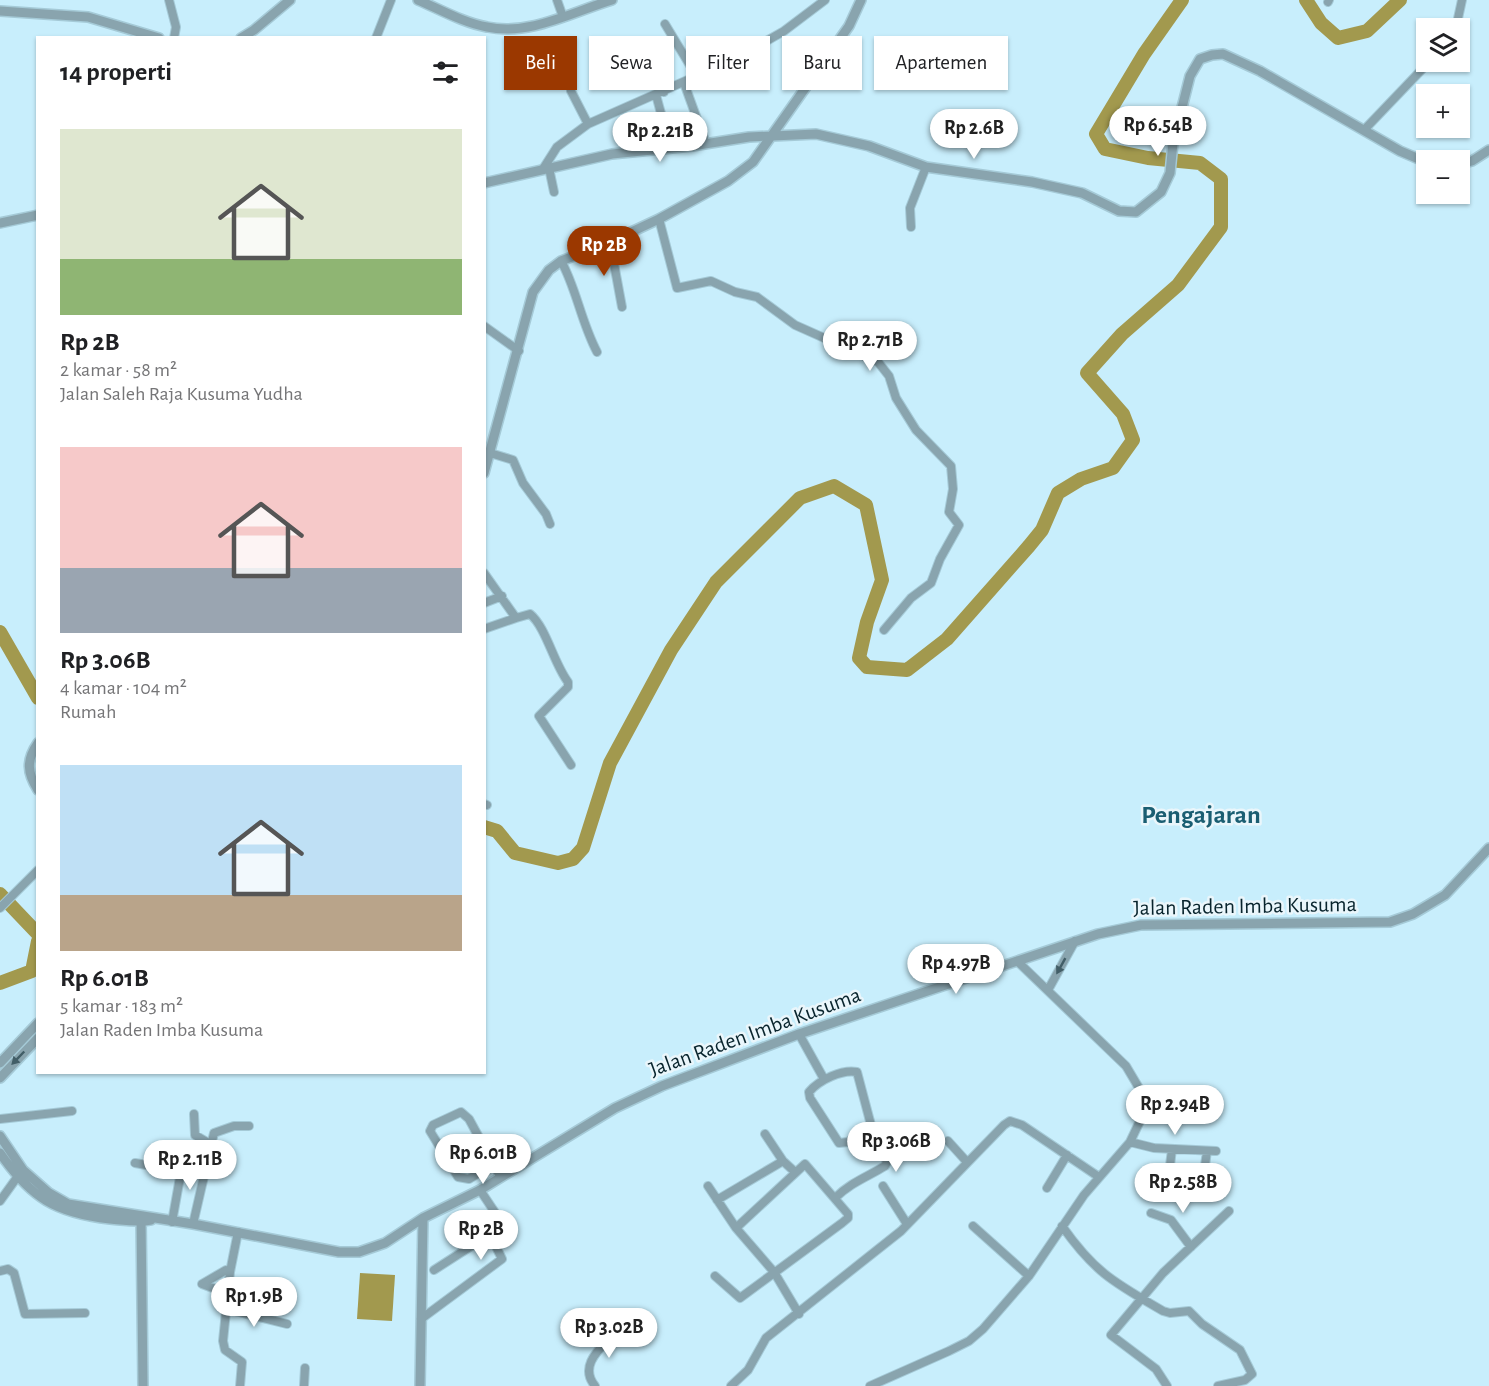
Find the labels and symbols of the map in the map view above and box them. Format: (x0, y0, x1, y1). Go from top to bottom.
pin: Rp 6.54B (1096, 106, 1220, 157)
pin: Rp 2.6B (919, 109, 1029, 160)
pin: Rp 2.21B (598, 112, 722, 163)
pin: Rp 2B (562, 226, 646, 277)
pin: Rp 2.71B (808, 321, 932, 372)
district label: Pengajaran (1141, 802, 1261, 828)
street label: Jalan Raden Imba Kusuma (1133, 893, 1357, 919)
pin: Rp 4.97B (894, 944, 1018, 995)
one-way arrow (1056, 957, 1066, 974)
street label: Jalan Raden Imba Kusuma (646, 983, 864, 1081)
one-way arrow (12, 1050, 26, 1064)
pin: Rp 2.94B (1113, 1085, 1237, 1136)
pin: Rp 3.06B (834, 1122, 958, 1173)
pin: Rp 6.01B (421, 1134, 545, 1185)
pin: Rp 2.11B (128, 1140, 252, 1191)
pin: Rp 2.58B (1121, 1163, 1245, 1214)
pin: Rp 2B (439, 1210, 523, 1261)
pin: Rp 1.9B (199, 1277, 309, 1328)
pin: Rp 3.02B (547, 1308, 671, 1359)

